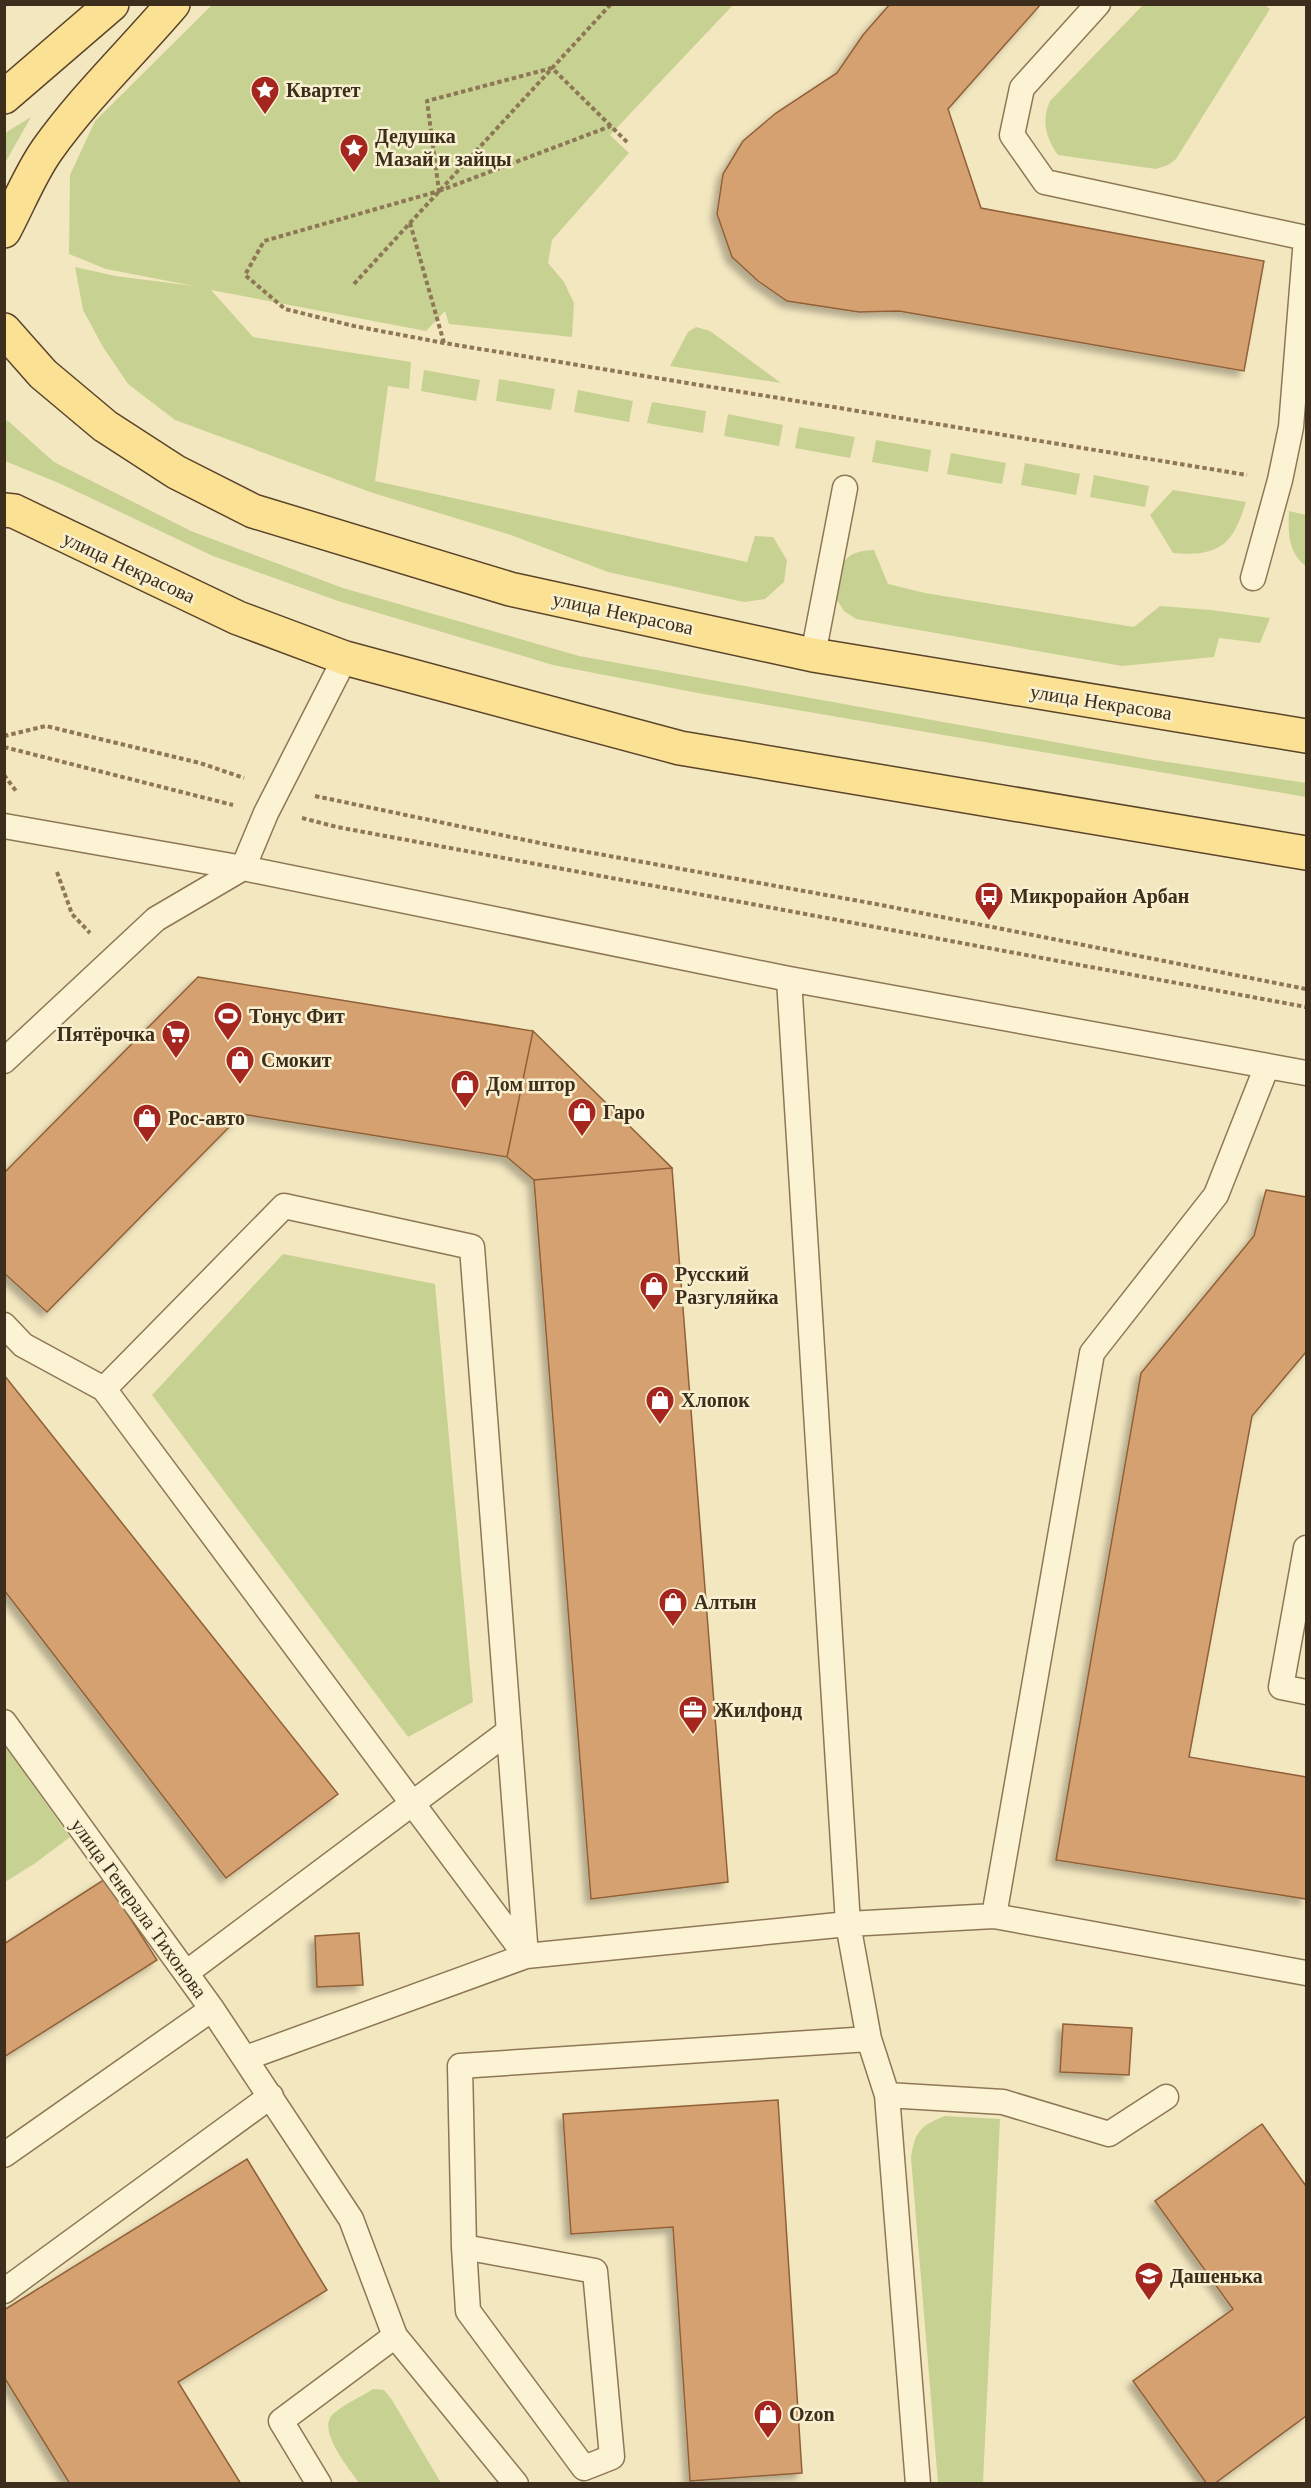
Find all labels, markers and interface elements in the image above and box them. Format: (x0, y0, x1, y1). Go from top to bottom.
place icon: Квартет (249, 74, 281, 116)
place label: Квартет (286, 79, 361, 102)
place label: Дедушка Мазай и зайцы (375, 125, 512, 170)
place icon: Дедушка Мазай и зайцы (338, 132, 370, 174)
street label: улица Некрасова (59, 527, 199, 608)
street label: улица Некрасова (550, 587, 695, 640)
street label: улица Некрасова (1028, 680, 1174, 725)
bus stop icon: Микрорайон Арбан (973, 880, 1005, 922)
place label: Микрорайон Арбан (1010, 885, 1189, 908)
sports icon: Тонус Фит (212, 1000, 244, 1042)
place label: Тонус Фит (249, 1005, 345, 1028)
supermarket icon: Пятёрочка (160, 1018, 192, 1060)
place label: Пятёрочка (57, 1023, 155, 1046)
shop icon: Смокит (224, 1044, 256, 1086)
place label: Смокит (261, 1049, 332, 1071)
shop icon: Дом штор (449, 1068, 481, 1110)
place label: Дом штор (486, 1073, 576, 1096)
shop icon: Гаро (566, 1096, 598, 1138)
place label: Гаро (603, 1101, 645, 1124)
shop icon: Рос-авто (131, 1102, 163, 1144)
place label: Рос-авто (168, 1107, 245, 1129)
place label: Русский Разгуляйка (675, 1263, 779, 1309)
shop icon: Русский Разгуляйка (638, 1270, 670, 1312)
shop icon: Хлопок (644, 1384, 676, 1426)
place label: Хлопок (681, 1389, 750, 1411)
shop icon: Алтын (657, 1586, 689, 1628)
place label: Алтын (694, 1591, 757, 1613)
office icon: Жилфонд (677, 1694, 709, 1736)
place label: Жилфонд (714, 1699, 802, 1722)
street label: улица Генерала Тихонова (66, 1814, 212, 2003)
school or university icon: Дашенька (1133, 2260, 1165, 2302)
place label: Дашенька (1170, 2265, 1263, 2288)
shop icon: Ozon (752, 2398, 784, 2440)
place label: Ozon (789, 2403, 835, 2425)

